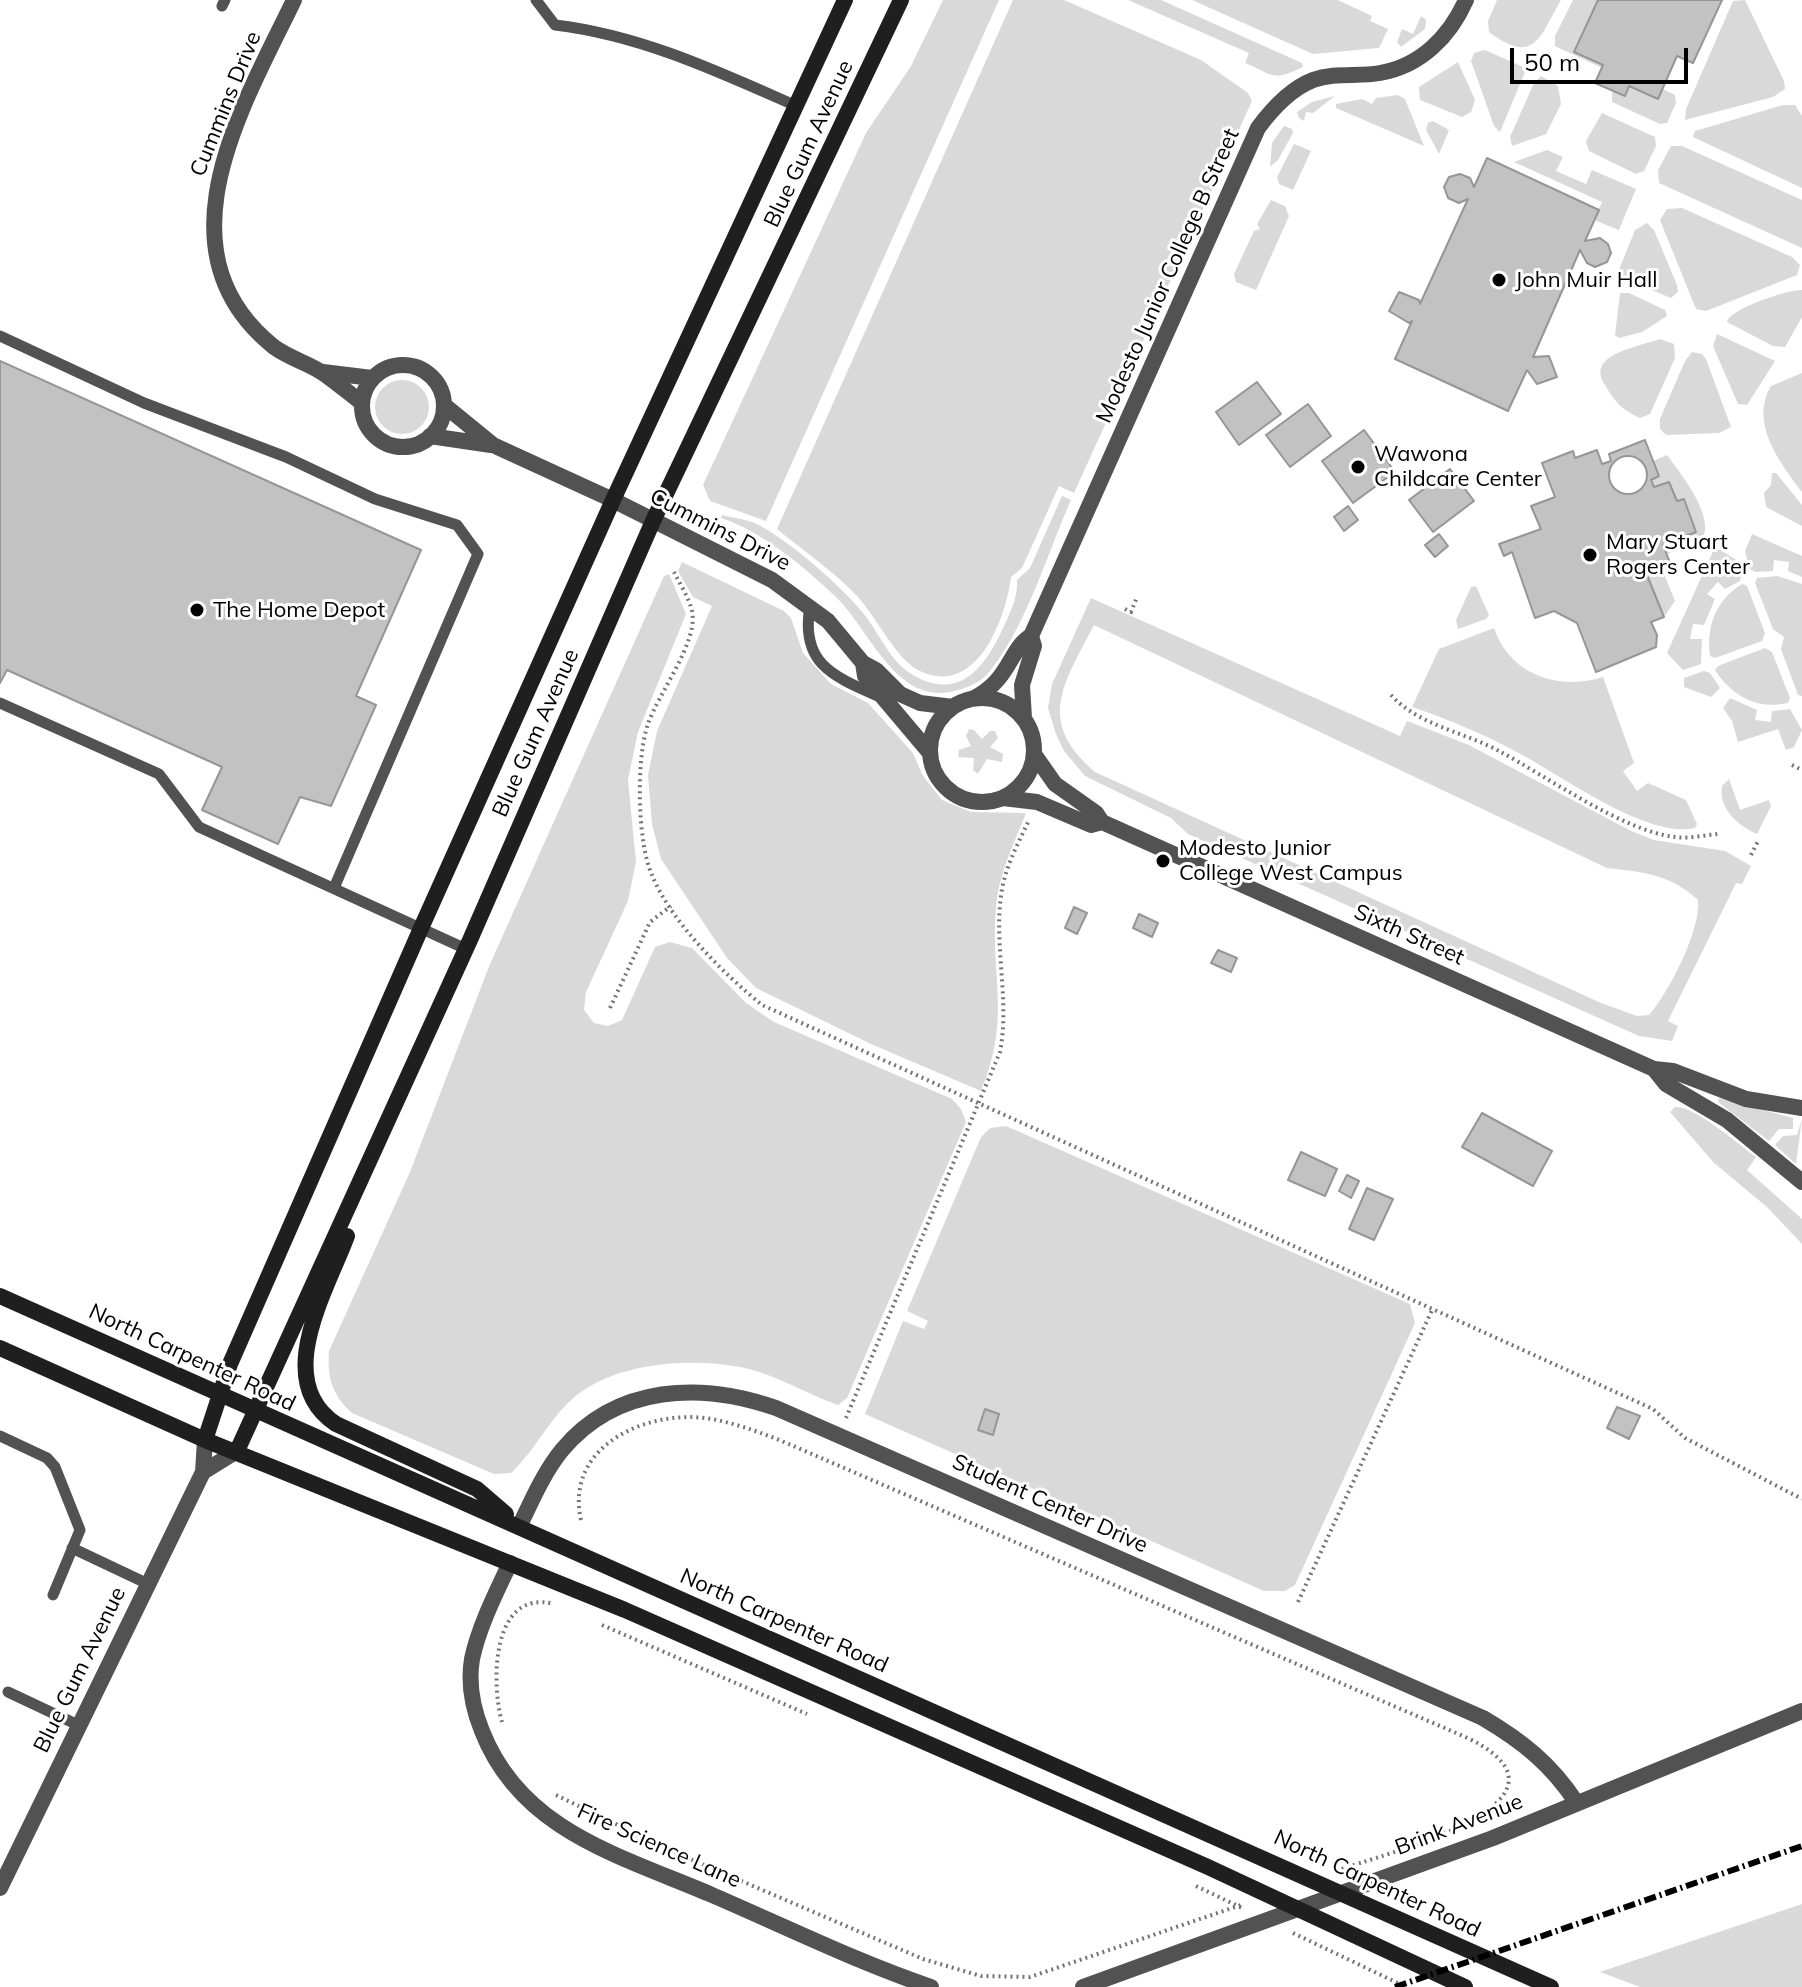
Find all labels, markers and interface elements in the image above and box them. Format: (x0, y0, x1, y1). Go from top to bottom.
street label: Cummins Drive (185, 28, 267, 180)
scale bar (1514, 32, 1692, 82)
text: 50 m (1524, 47, 1580, 77)
street label: Blue Gum Avenue (759, 56, 859, 232)
street label: Modesto Junior College B Street (1091, 125, 1245, 427)
place label: John Muir Hall (1515, 267, 1657, 293)
marker: John Muir Hall (1490, 271, 1508, 289)
place label: Wawona Childcare Center (1374, 441, 1542, 492)
marker: Wawona Childcare Center (1349, 458, 1367, 476)
street label: Cummins Drive (645, 483, 795, 577)
place label: Mary Stuart Rogers Center (1606, 529, 1750, 580)
marker: Mary Stuart Rogers Center (1581, 546, 1599, 564)
place label: The Home Depot (213, 597, 385, 623)
marker: The Home Depot (188, 601, 206, 619)
street label: Blue Gum Avenue (487, 645, 585, 821)
place label: Modesto Junior College West Campus (1179, 835, 1403, 886)
marker: Modesto Junior College West Campus (1154, 852, 1172, 870)
street label: Sixth Street (1350, 899, 1468, 971)
street label: North Carpenter Road (84, 1298, 300, 1418)
street label: Student Center Drive (948, 1449, 1152, 1559)
street label: North Carpenter Road (676, 1563, 892, 1679)
street label: Blue Gum Avenue (28, 1583, 132, 1757)
street label: Brink Avenue (1391, 1789, 1527, 1861)
street label: Fire Science Lane (573, 1798, 745, 1894)
street label: North Carpenter Road (1269, 1824, 1485, 1944)

